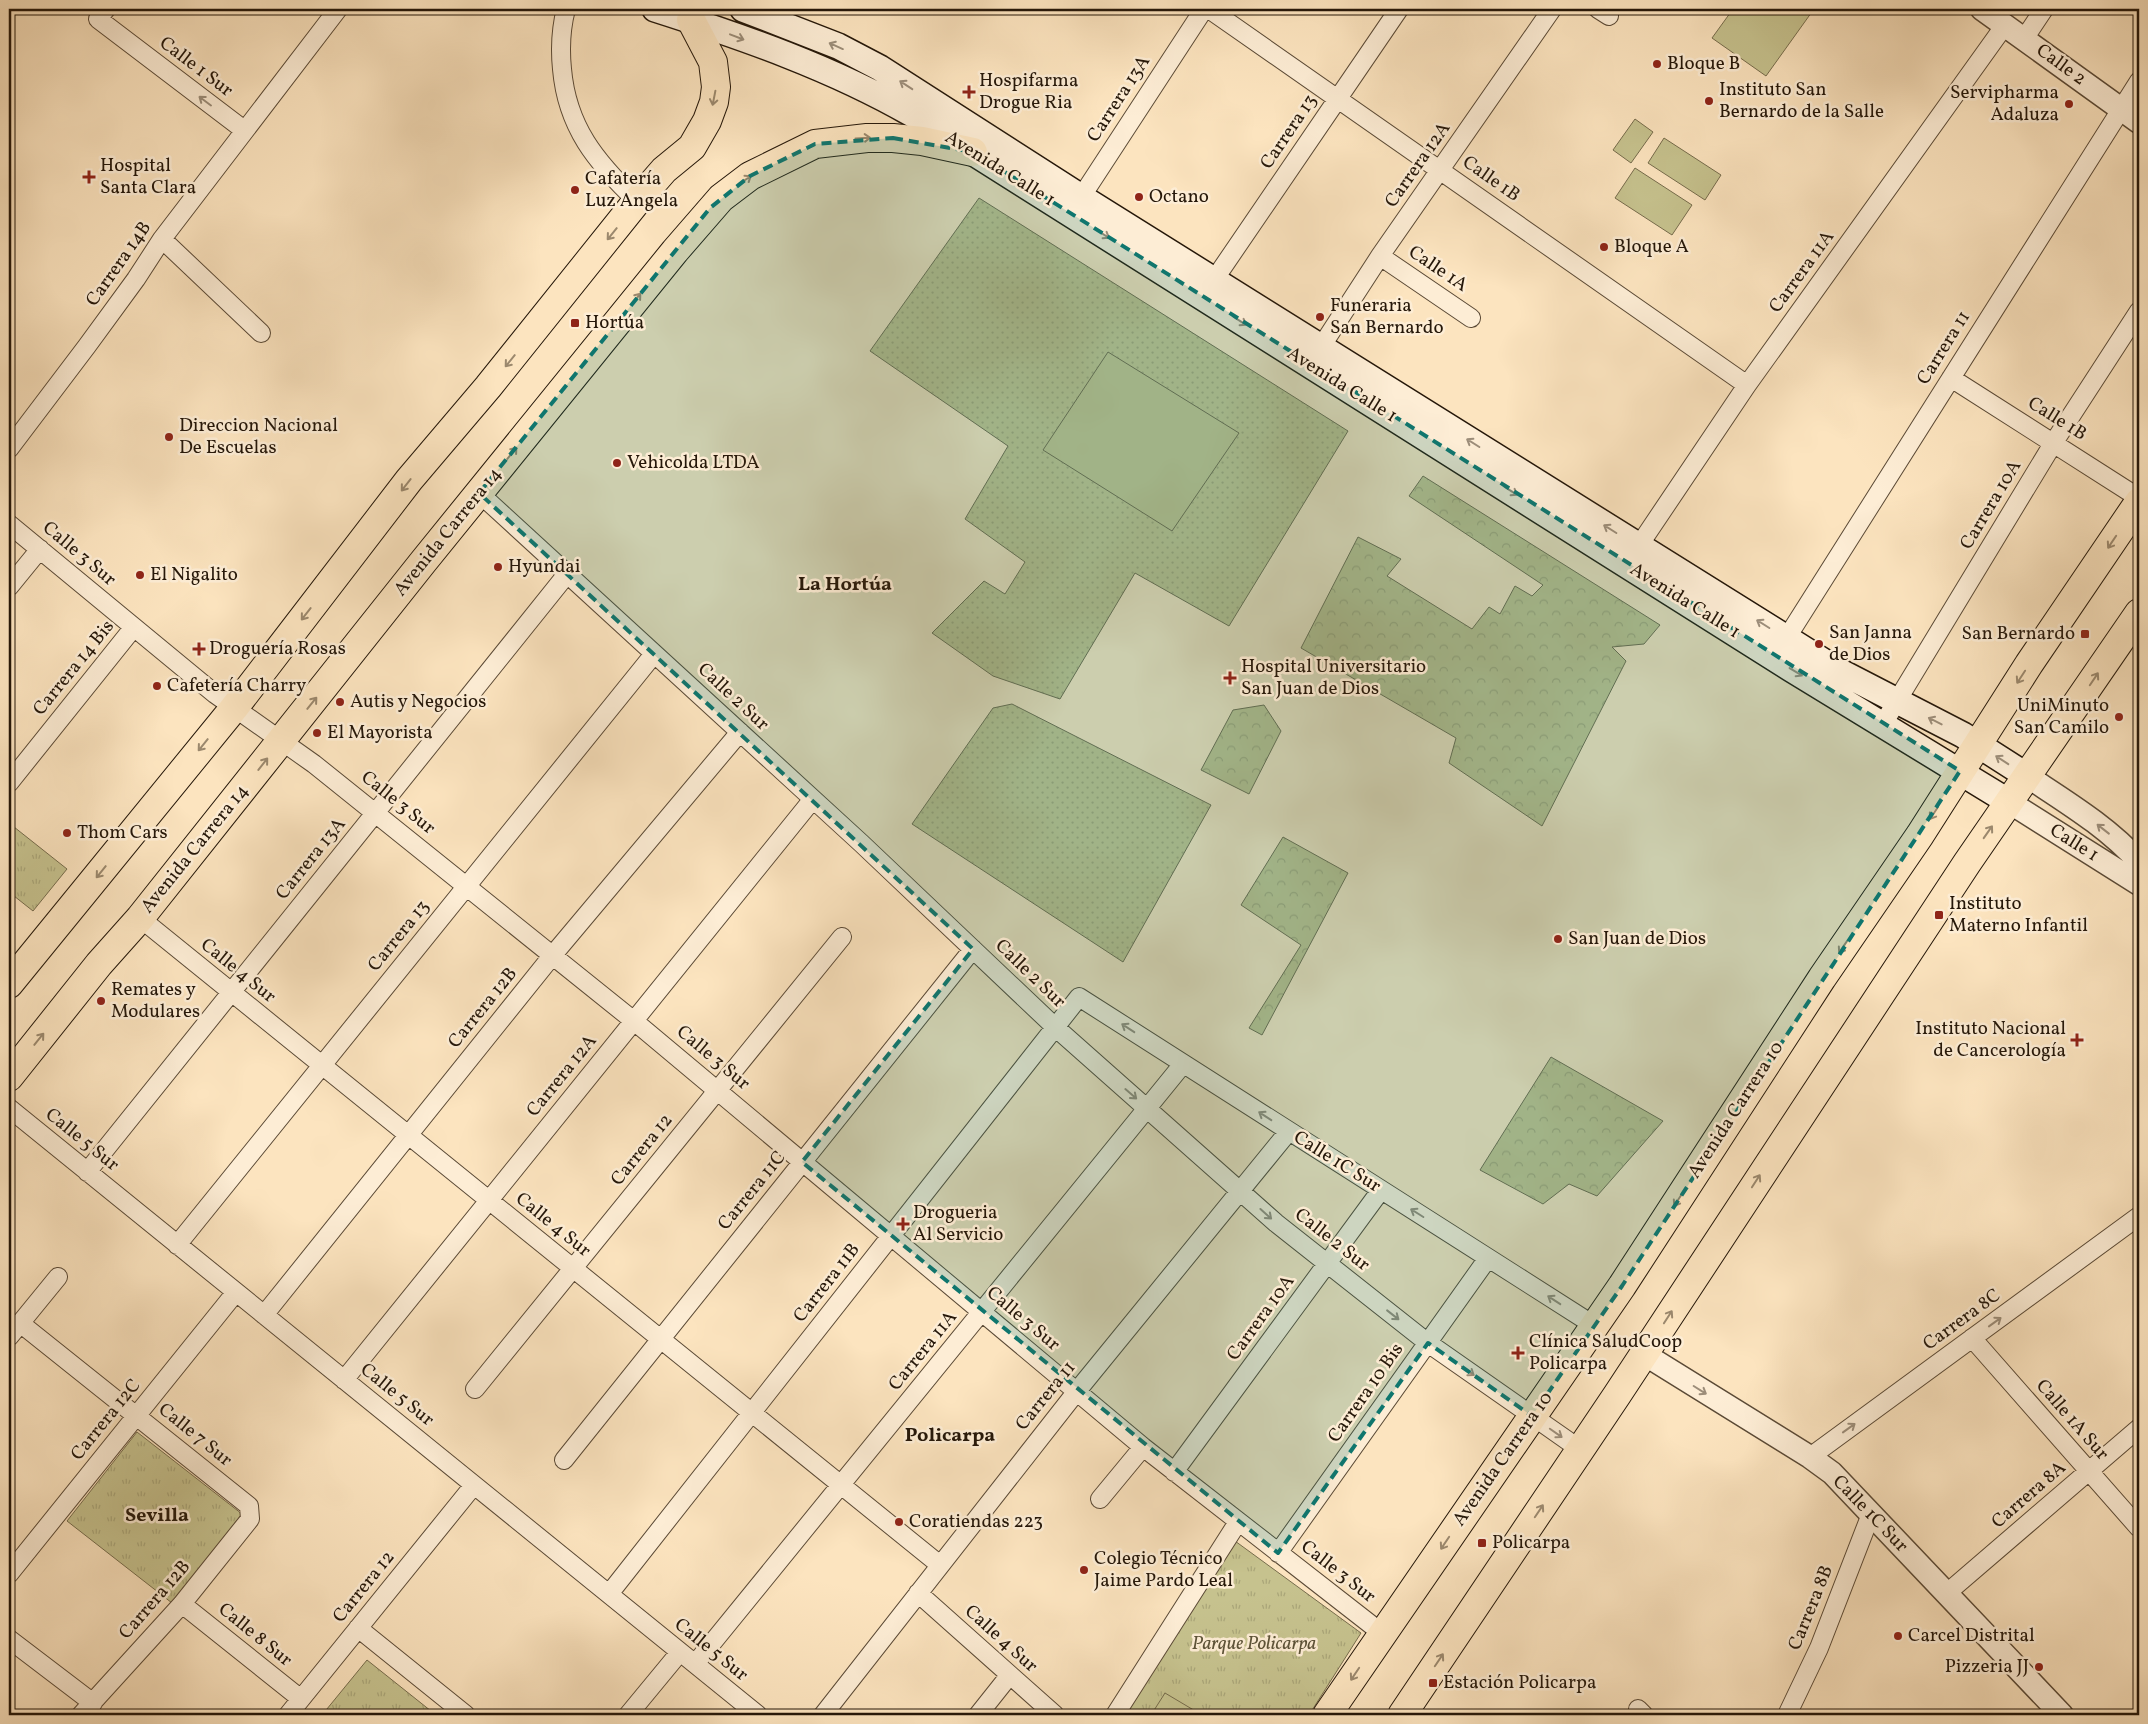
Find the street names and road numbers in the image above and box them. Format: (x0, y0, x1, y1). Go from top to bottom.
street label: Calle 1 Sur (154, 31, 238, 103)
street label: Calle 2 (2031, 38, 2091, 92)
street label: Carrera 13A (1081, 51, 1157, 147)
street label: Carrera 13 (1254, 89, 1324, 175)
street label: Carrera 12A (1379, 117, 1457, 213)
street label: Avenida Calle 1 (940, 125, 1060, 213)
street label: Calle 1B (1457, 150, 1525, 208)
street label: Carrera 14B (80, 216, 158, 312)
street label: Carrera 11A (1763, 225, 1841, 319)
street label: Calle 1A (1403, 240, 1473, 298)
street label: Carrera 11 (1911, 306, 1977, 390)
street label: Avenida Calle 1 (1282, 341, 1402, 429)
street label: Calle 1B (2022, 391, 2092, 447)
street label: Carrera 10A (1954, 455, 2028, 555)
street label: Avenida Carrera 14 (388, 462, 508, 602)
street label: Calle 3 Sur (37, 516, 121, 593)
street label: Avenida Calle 1 (1625, 557, 1745, 645)
street label: Carrera 14 Bis (27, 615, 121, 721)
street label: Calle 2 Sur (692, 657, 775, 737)
street label: Calle 3 Sur (355, 765, 441, 841)
street label: Avenida Carrera 14 (135, 779, 255, 919)
street label: Carrera 13A (270, 813, 352, 905)
street label: Calle 1 (2044, 818, 2104, 868)
street label: Carrera 13 (362, 895, 436, 977)
street label: Calle 4 Sur (195, 932, 281, 1010)
street label: Calle 2 Sur (989, 934, 1071, 1014)
street label: Carrera 12B (442, 962, 524, 1054)
street label: Calle 3 Sur (671, 1020, 755, 1097)
street label: Carrera 12A (521, 1029, 603, 1123)
street label: Avenida Carrera 10 (1682, 1036, 1790, 1184)
street label: Calle 5 Sur (40, 1102, 124, 1178)
street label: Carrera 12 (605, 1109, 679, 1191)
street label: Calle 1C Sur (1288, 1125, 1386, 1199)
street label: Carrera 11C (712, 1146, 792, 1236)
street label: Calle 4 Sur (510, 1186, 596, 1264)
street label: Calle 2 Sur (1289, 1202, 1375, 1278)
street label: Carrera 11B (788, 1238, 866, 1328)
street label: Carrera 10A (1221, 1270, 1301, 1366)
street label: Calle 3 Sur (981, 1281, 1065, 1358)
street label: Carrera 8C (1918, 1283, 2006, 1357)
street label: Carrera 11A (883, 1305, 963, 1397)
street label: Carrera 10 Bis (1322, 1338, 1410, 1448)
street label: Carrera 11 (1010, 1356, 1082, 1436)
street label: Calle 5 Sur (355, 1357, 439, 1433)
street label: Carrera 12C (65, 1374, 147, 1466)
street label: Calle 1A Sur (2029, 1374, 2115, 1466)
street label: Avenida Carrera 10 (1447, 1386, 1559, 1532)
street label: Calle 7 Sur (153, 1397, 237, 1473)
street label: Carrera 8A (1986, 1455, 2072, 1535)
street label: Calle 1C Sur (1826, 1469, 1914, 1559)
street label: Calle 3 Sur (1295, 1534, 1381, 1610)
street label: Carrera 12 (327, 1546, 401, 1628)
street label: Carrera 12B (113, 1555, 197, 1645)
street label: Carrera 8B (1782, 1562, 1840, 1654)
street label: Calle 8 Sur (212, 1597, 298, 1673)
street label: Calle 4 Sur (959, 1599, 1043, 1679)
street label: Calle 5 Sur (669, 1612, 753, 1688)

